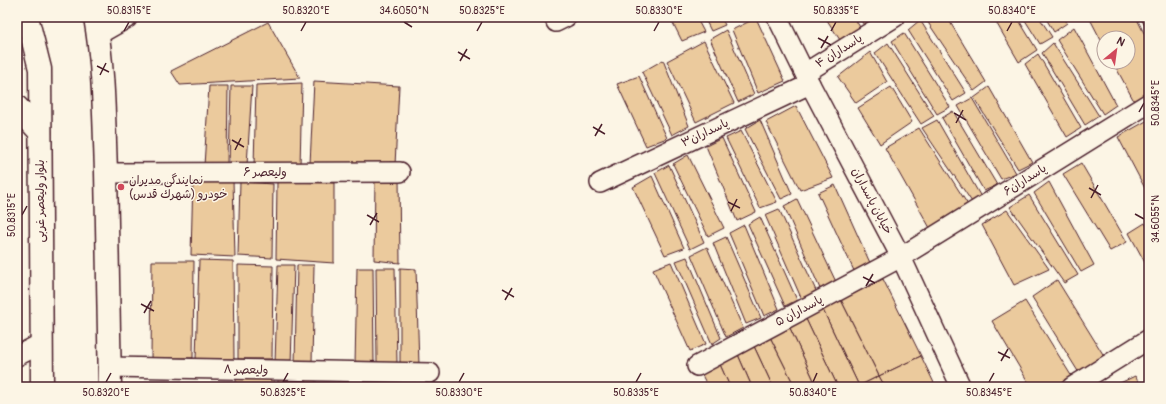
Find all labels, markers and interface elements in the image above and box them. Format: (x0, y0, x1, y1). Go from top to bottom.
text: 50.8315°E (107, 5, 151, 17)
text: 50.8320°E (282, 5, 330, 17)
text: 34.6050°N (379, 5, 429, 17)
text: 50.8325°E (459, 5, 505, 17)
text: 50.8330°E (635, 5, 683, 17)
text: 50.8335°E (813, 5, 859, 17)
text: 50.8340°E (988, 5, 1036, 17)
north arrow (1096, 30, 1136, 70)
street label: پاسداران ۴ (813, 31, 865, 71)
text: N (1114, 34, 1128, 49)
text: 50.8345°E (1150, 80, 1162, 126)
street label: پاسداران۳ (679, 115, 731, 151)
street label: بلوار ولیعصر غربی (33, 160, 48, 242)
street label: پاسداران۶ (1001, 161, 1049, 199)
street label: ولیعصر ۶ (243, 165, 287, 180)
street label: خیابان پاسداران (848, 165, 896, 237)
place label: نمايندگي مديران خودرو (شهرك قدس) (129, 173, 228, 202)
marker: نمايندگي مديران خودرو (شهرك قدس) (116, 182, 126, 192)
text: 50.8315°E (6, 193, 18, 237)
text: 34.6055°N (1150, 195, 1162, 243)
street label: پاسداران ۵ (773, 292, 825, 330)
street label: ولیعصر ۸ (223, 362, 269, 378)
text: 50.8320°E (82, 387, 130, 399)
text: 50.8325°E (260, 387, 306, 399)
text: 50.8330°E (435, 387, 483, 399)
text: 50.8335°E (613, 387, 659, 399)
text: 50.8340°E (789, 387, 837, 399)
text: 50.8345°E (966, 387, 1012, 399)

